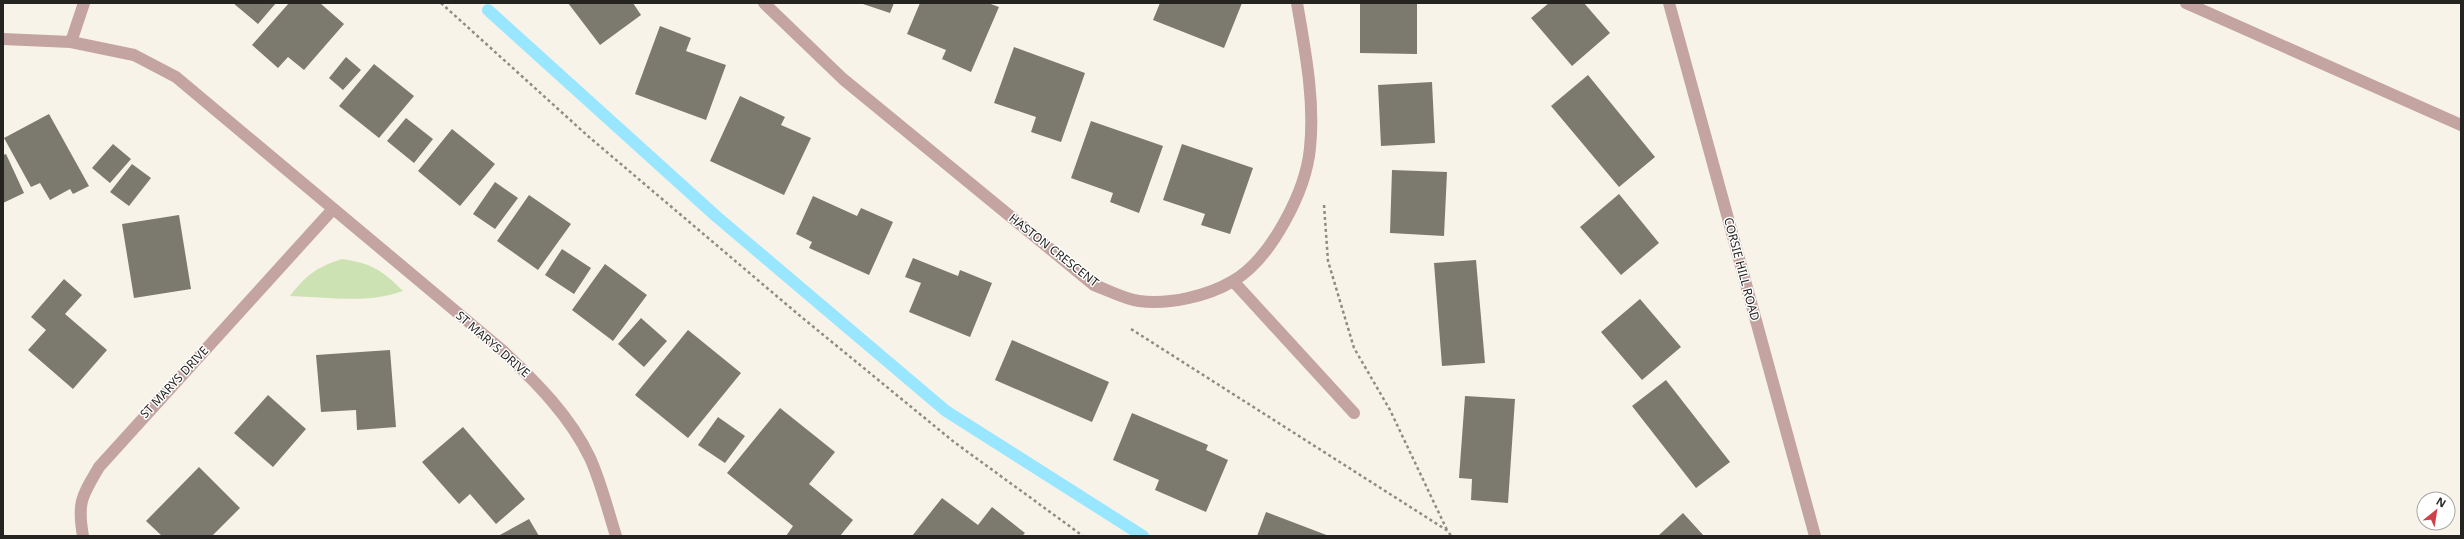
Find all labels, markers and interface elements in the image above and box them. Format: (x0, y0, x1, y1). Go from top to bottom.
street label: HASTON CRESCENT (1006, 210, 1103, 291)
street label: CORSIE HILL ROAD (1720, 215, 1764, 323)
street label: ST MARYS DRIVE (452, 307, 534, 381)
street label: ST MARYS DRIVE (136, 342, 212, 422)
north arrow (2416, 491, 2456, 531)
text: N (2434, 493, 2449, 511)

